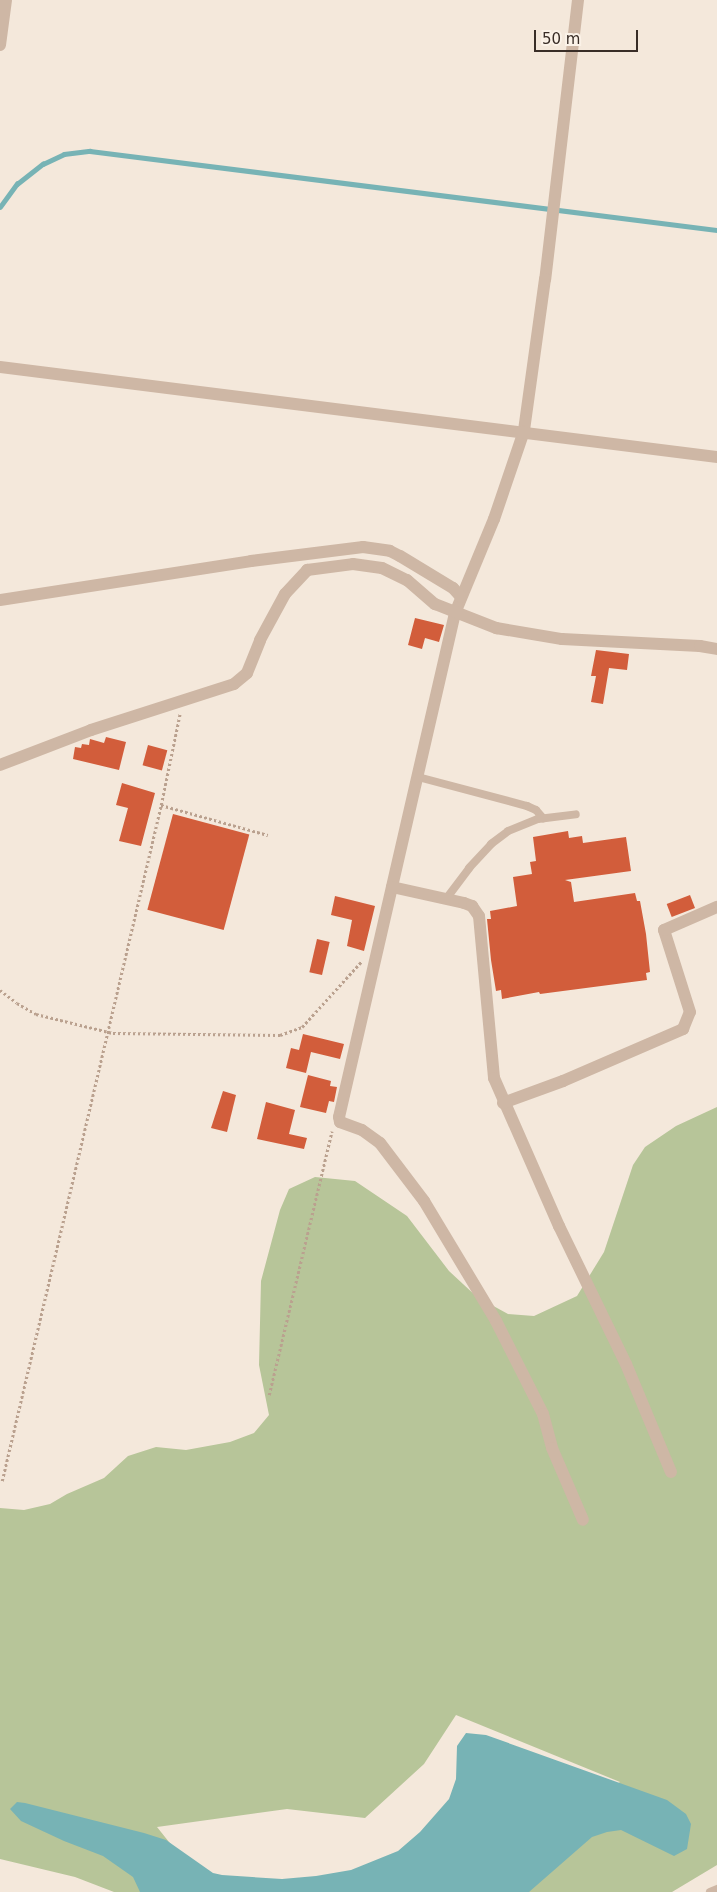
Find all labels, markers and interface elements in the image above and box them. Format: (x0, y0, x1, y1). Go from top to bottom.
scale bar (537, 20, 641, 52)
text: 50 m (542, 30, 580, 48)

